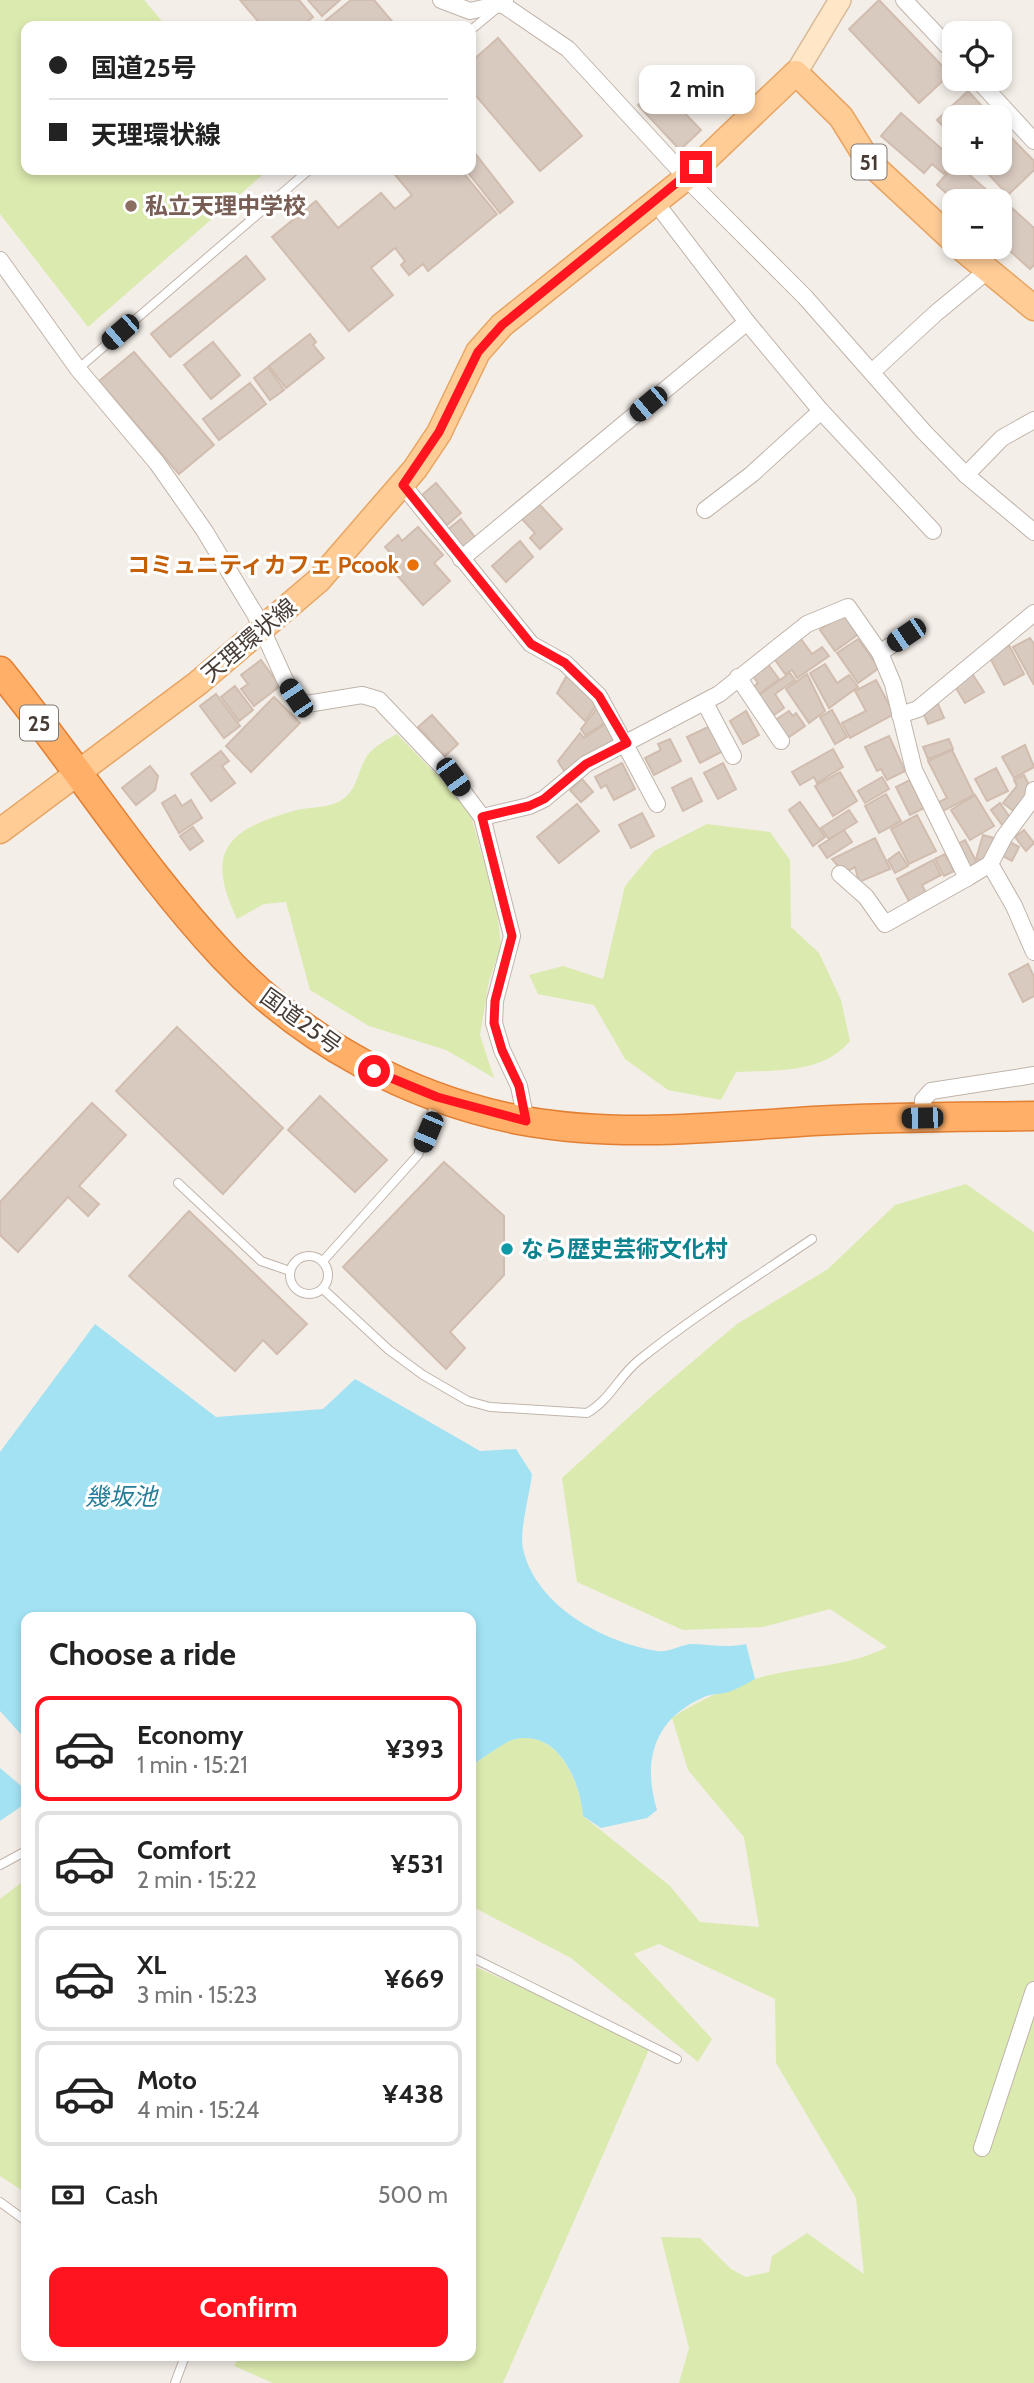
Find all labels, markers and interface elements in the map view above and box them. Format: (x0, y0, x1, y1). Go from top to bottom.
map controls (942, 21, 1012, 259)
button: locate (942, 21, 1012, 91)
text: 国道25号 (91, 52, 197, 84)
callout: 2 min (638, 66, 754, 114)
text: 2 min (669, 75, 725, 103)
button: + (942, 105, 1012, 175)
text: 天理環状線 (91, 119, 221, 151)
road number: 51 (852, 144, 886, 180)
route end (680, 151, 712, 183)
button: − (942, 189, 1012, 259)
place label: 私立天理中学校 (145, 192, 306, 220)
marker: 私立天理中学校 (123, 198, 139, 214)
car (98, 310, 143, 354)
car (626, 382, 671, 426)
place label: コミュニティカフェ Pcook (127, 551, 400, 579)
marker: コミュニティカフェ Pcook (405, 557, 421, 573)
street label: 天理環状線 (196, 592, 302, 688)
car (883, 615, 930, 655)
car (276, 675, 317, 721)
road number: 25 (20, 706, 58, 740)
car (433, 754, 474, 800)
street label: 国道25号 (255, 982, 347, 1060)
route start (358, 1055, 390, 1087)
car (901, 1107, 944, 1129)
car (411, 1109, 446, 1155)
place label: なら歴史芸術文化村 (521, 1235, 728, 1263)
marker: なら歴史芸術文化村 (499, 1241, 515, 1257)
water label: 幾坂池 (85, 1482, 159, 1511)
text: Choose a ride (49, 1634, 236, 1673)
icon: car (53, 1717, 116, 1780)
text: Economy (137, 1719, 243, 1751)
text: ¥393 (386, 1733, 444, 1765)
text: 1 min · 15:21 (137, 1751, 248, 1779)
icon: car (53, 1832, 116, 1895)
text: Comfort (137, 1834, 231, 1866)
text: ¥531 (391, 1848, 444, 1880)
text: 2 min · 15:22 (137, 1866, 257, 1894)
icon: car (53, 1947, 116, 2010)
text: XL (137, 1949, 166, 1981)
text: ¥669 (384, 1963, 444, 1995)
text: 3 min · 15:23 (137, 1981, 258, 2009)
icon: car (53, 2062, 116, 2125)
text: Moto (137, 2064, 197, 2096)
text: ¥438 (382, 2078, 444, 2110)
text: 4 min · 15:24 (137, 2096, 259, 2124)
icon: cash (49, 2176, 87, 2214)
text: Cash (105, 2179, 158, 2211)
text: 500 m (378, 2181, 448, 2209)
button: Confirm (49, 2267, 448, 2347)

